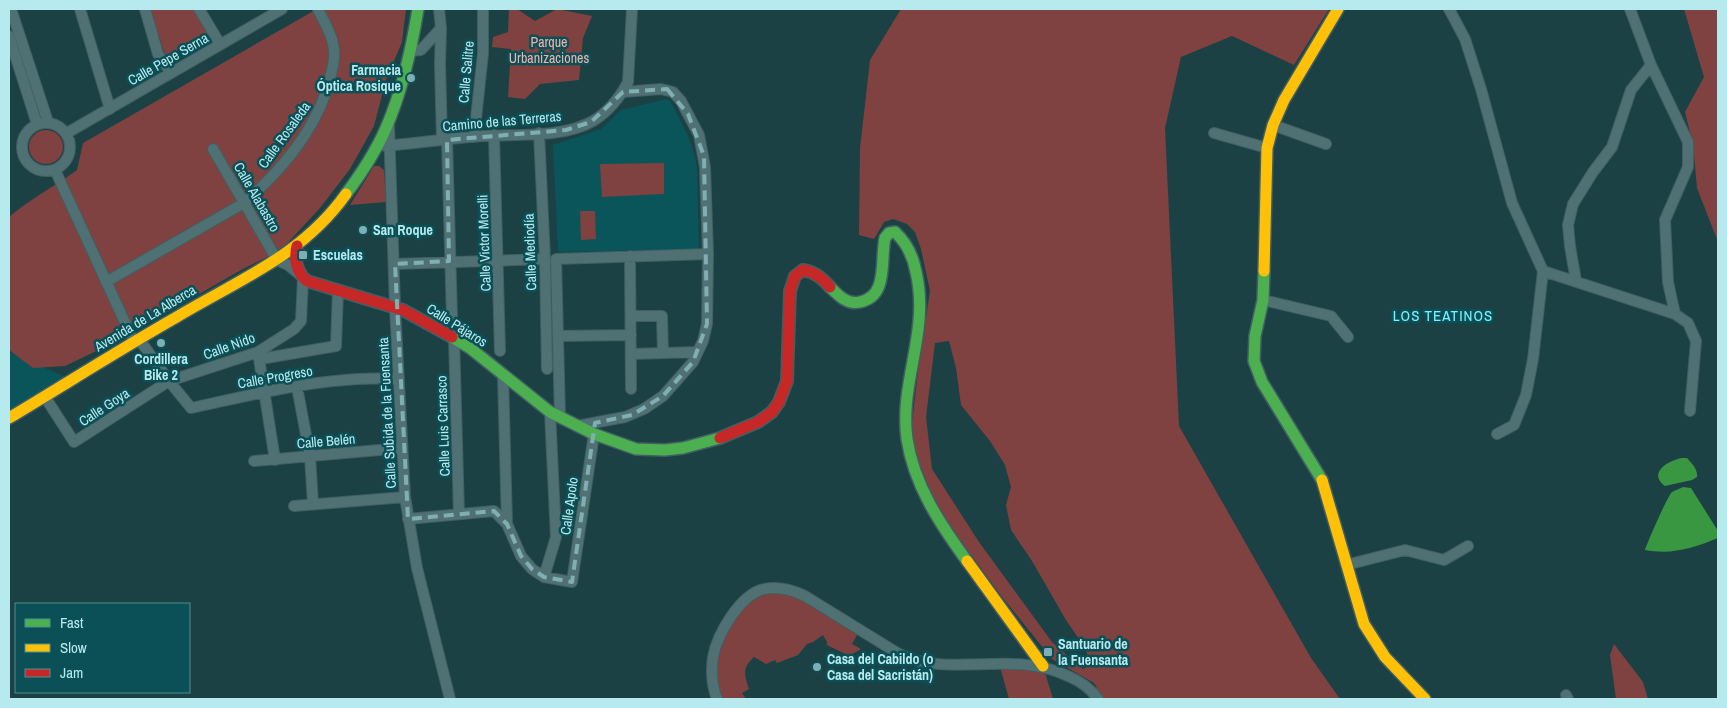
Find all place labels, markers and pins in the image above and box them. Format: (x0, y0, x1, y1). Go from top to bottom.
place label: Farmacia Óptica Rosique (317, 61, 402, 95)
marker: Farmacia Óptica Rosique (405, 72, 417, 84)
place label: San Roque (373, 221, 433, 239)
marker: San Roque (357, 224, 369, 236)
place label: Escuelas (313, 246, 363, 264)
marker: Escuelas (297, 249, 309, 261)
marker: Cordillera Bike 2 (155, 337, 167, 349)
place label: Cordillera Bike 2 (134, 350, 188, 384)
place label: Santuario de la Fuensanta (1058, 635, 1129, 669)
marker: Santuario de la Fuensanta (1042, 646, 1054, 658)
place label: Casa del Cabildo (o Casa del Sacristán) (827, 650, 934, 684)
marker: Casa del Cabildo (o Casa del Sacristán) (811, 661, 823, 673)

